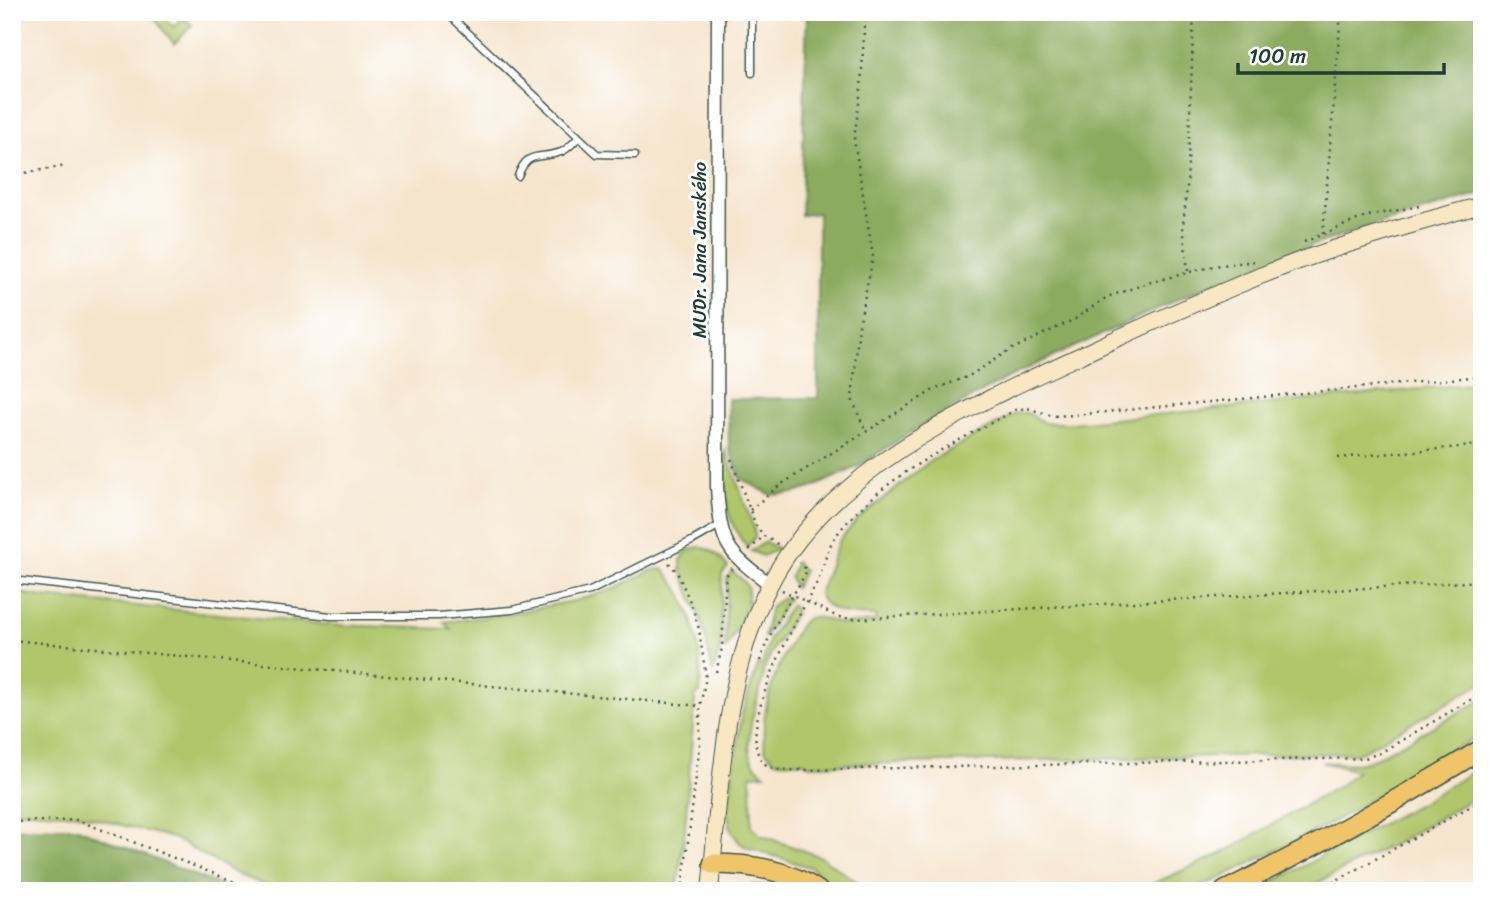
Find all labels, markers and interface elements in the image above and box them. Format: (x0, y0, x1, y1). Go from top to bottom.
scale bar (1238, 32, 1445, 76)
text: 100 m (1249, 37, 1306, 75)
street label: MUDr. Jana Janského (683, 161, 716, 338)

